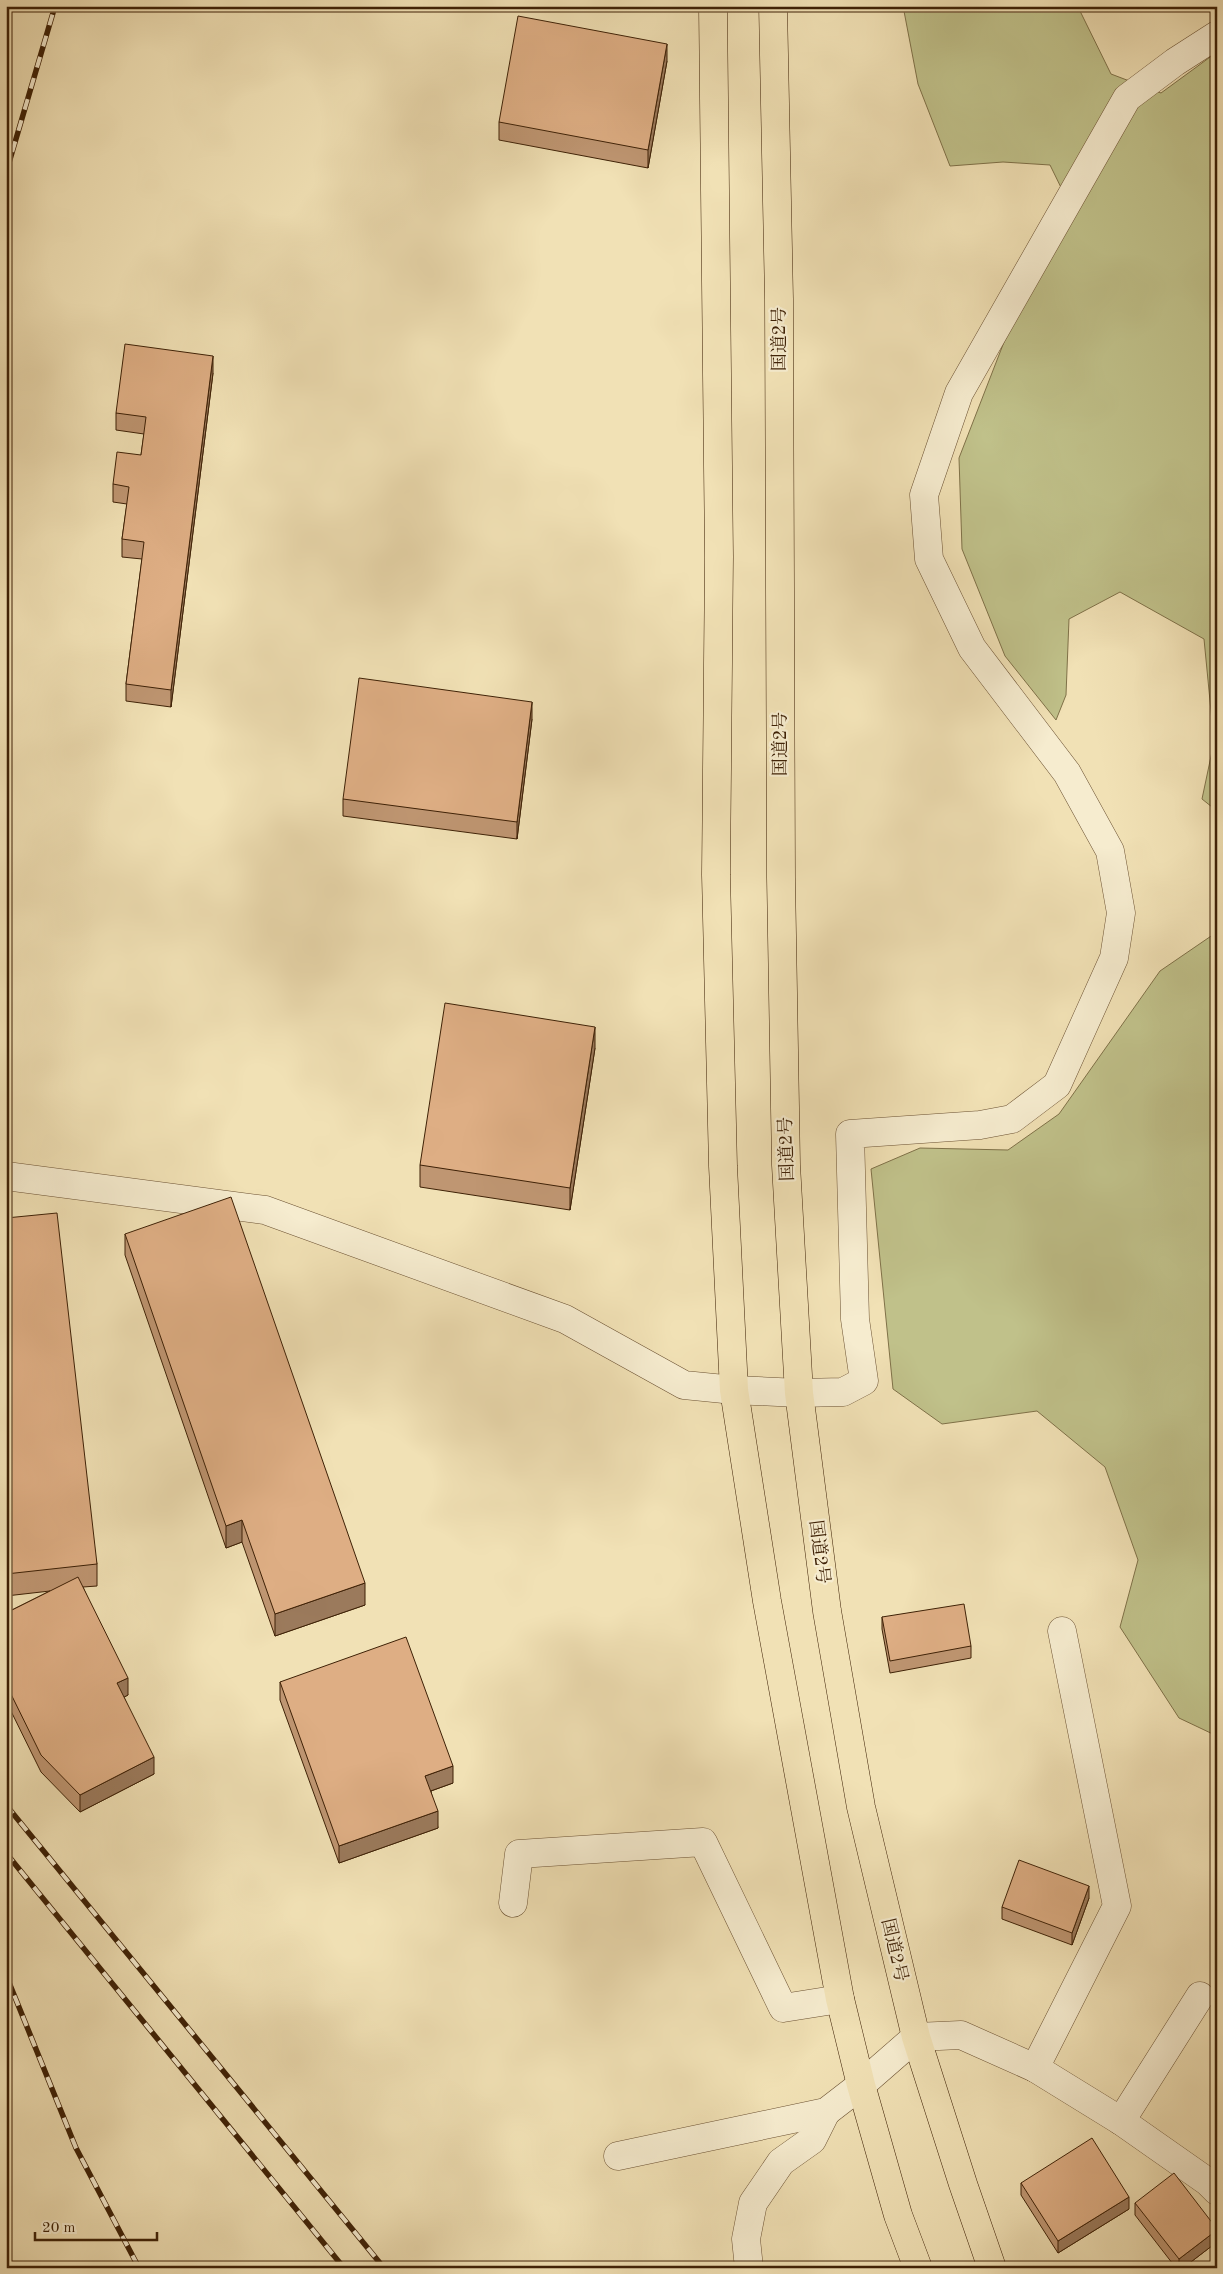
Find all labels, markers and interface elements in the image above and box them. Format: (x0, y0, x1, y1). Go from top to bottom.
street label: 国道2号 (769, 307, 789, 371)
street label: 国道2号 (770, 712, 790, 776)
street label: 国道2号 (775, 1116, 797, 1182)
street label: 国道2号 (806, 1519, 834, 1585)
street label: 国道2号 (878, 1916, 912, 1984)
scale bar (35, 2209, 158, 2241)
text: 20 m (42, 2221, 76, 2236)

